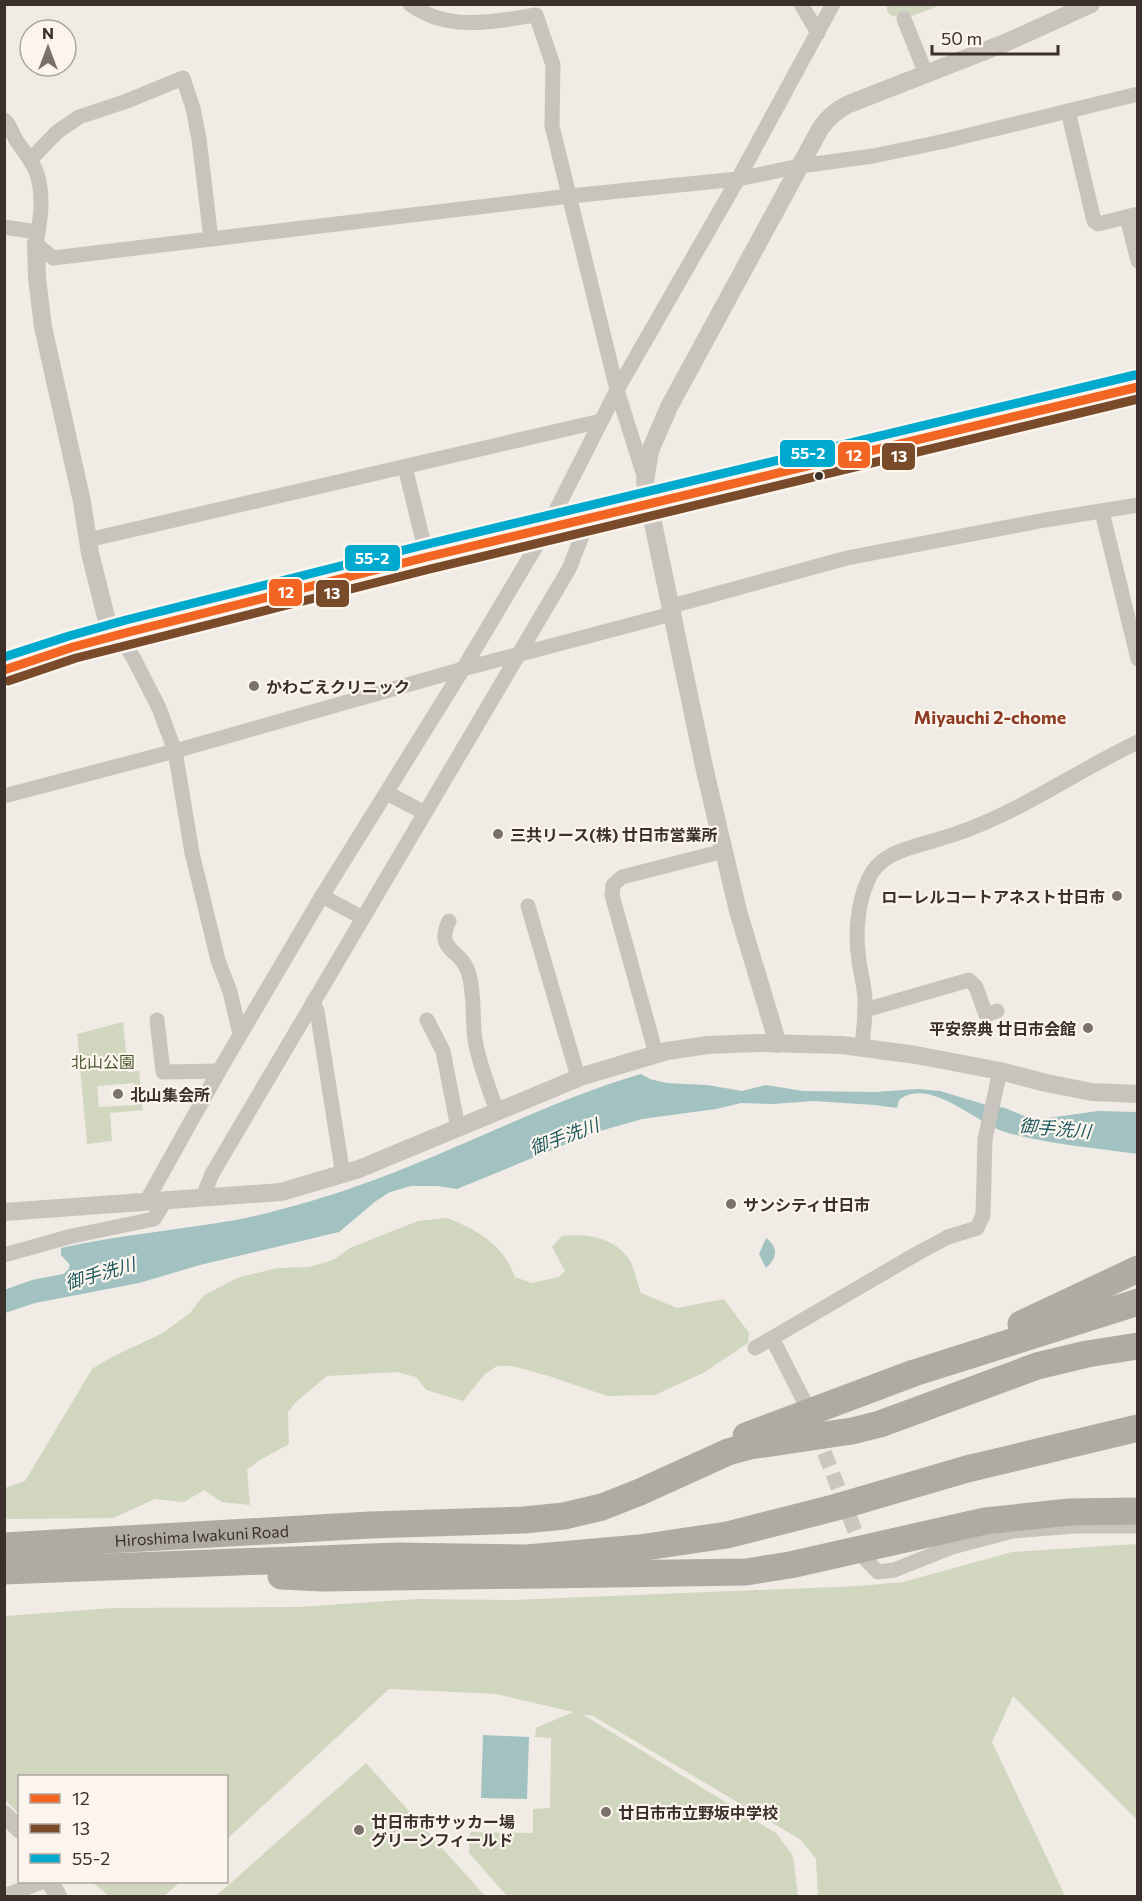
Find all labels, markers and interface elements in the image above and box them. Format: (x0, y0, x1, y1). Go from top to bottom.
north arrow (18, 18, 78, 78)
scale bar (932, 18, 1058, 56)
text: N (42, 23, 54, 42)
text: 50 m (941, 27, 982, 49)
line badge: 55-2 (779, 439, 836, 468)
line badge: 12 (837, 441, 871, 469)
line badge: 13 (881, 442, 916, 471)
text: 55-2 (791, 443, 825, 462)
text: 12 (846, 445, 862, 464)
text: 13 (891, 446, 907, 465)
unlabelled marker (813, 470, 825, 482)
line badge: 55-2 (344, 544, 401, 572)
text: 55-2 (355, 548, 389, 567)
line badge: 12 (268, 578, 303, 607)
line badge: 13 (315, 579, 350, 608)
text: 12 (278, 582, 294, 601)
text: 13 (324, 583, 340, 602)
place label: かわごえクリニック (266, 677, 410, 696)
marker: かわごえクリニック (247, 679, 261, 693)
district label: Miyauchi 2-chome (914, 706, 1066, 728)
place label: 三共リース(株) 廿日市営業所 (510, 825, 717, 844)
marker: 三共リース(株) 廿日市営業所 (491, 827, 505, 841)
place label: ローレルコートアネスト廿日市 (881, 887, 1105, 906)
marker: ローレルコートアネスト廿日市 (1110, 889, 1124, 903)
place label: 平安祭典 廿日市会館 (929, 1019, 1076, 1038)
marker: 平安祭典 廿日市会館 (1081, 1021, 1095, 1035)
park label: 北山公園 (71, 1052, 135, 1071)
place label: 北山集会所 (130, 1085, 210, 1104)
marker: 北山集会所 (111, 1087, 125, 1101)
water label: 御手洗川 (526, 1113, 603, 1159)
water label: 御手洗川 (1018, 1114, 1094, 1142)
place label: サンシティ廿日市 (743, 1195, 870, 1214)
marker: サンシティ廿日市 (724, 1197, 738, 1211)
water label: 御手洗川 (62, 1252, 140, 1293)
street label: Hiroshima Iwakuni Road (114, 1520, 289, 1549)
legend (18, 1775, 228, 1883)
text: 12 (72, 1787, 90, 1809)
place label: 廿日市市立野坂中学校 (618, 1803, 778, 1822)
marker: 廿日市市立野坂中学校 (599, 1805, 613, 1819)
place label: 廿日市市サッカー場 グリーンフィールド (371, 1812, 515, 1849)
text: 13 (72, 1817, 90, 1839)
marker: 廿日市市サッカー場 グリーンフィールド (352, 1823, 366, 1837)
text: 55-2 (72, 1847, 110, 1869)

